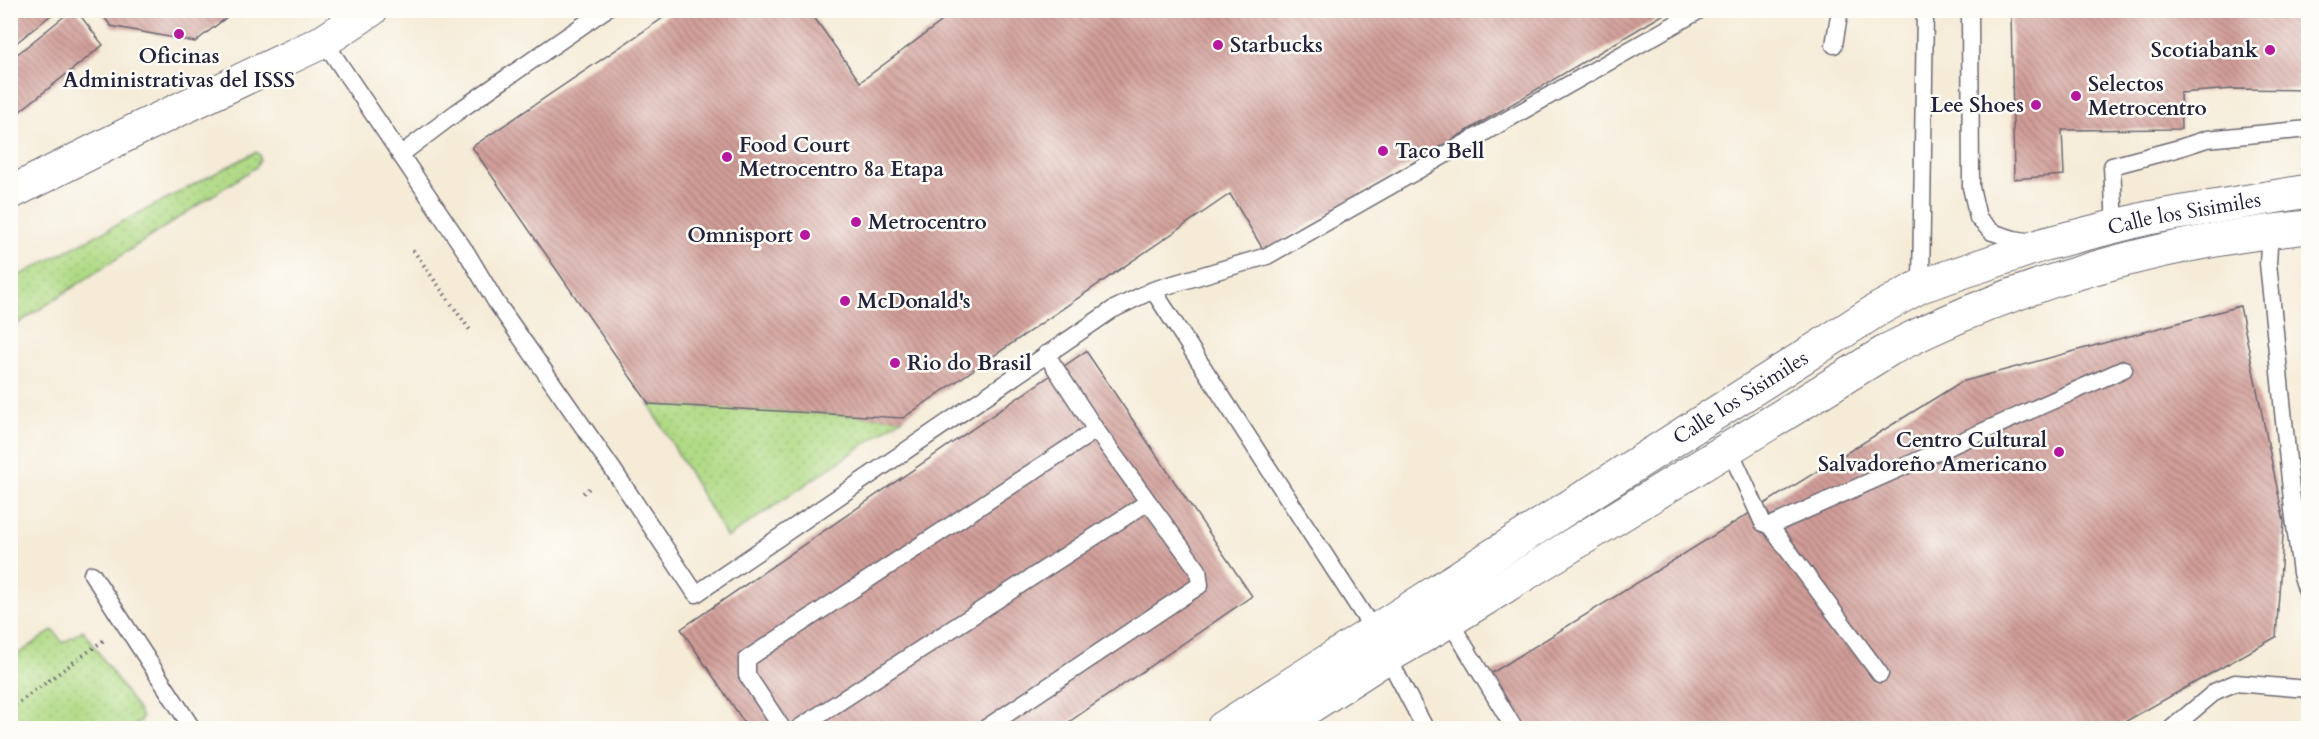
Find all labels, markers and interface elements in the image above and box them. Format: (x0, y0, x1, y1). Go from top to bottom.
marker: Oficinas Administrativas del ISSS (172, 27, 186, 41)
place label: Starbucks (1230, 31, 1323, 60)
place label: Scotiabank (2151, 36, 2258, 65)
marker: Starbucks (1211, 38, 1225, 52)
place label: Oficinas Administrativas del ISSS (63, 42, 295, 95)
marker: Scotiabank (2263, 43, 2277, 57)
place label: Selectos Metrocentro (2088, 70, 2207, 123)
marker: Selectos Metrocentro (2069, 89, 2083, 103)
place label: Lee Shoes (1930, 91, 2024, 120)
marker: Lee Shoes (2029, 98, 2043, 112)
place label: Food Court Metrocentro 8a Etapa (739, 131, 944, 184)
place label: Taco Bell (1395, 137, 1484, 166)
marker: Taco Bell (1376, 144, 1390, 158)
marker: Food Court Metrocentro 8a Etapa (720, 150, 734, 164)
street label: Calle los Sisimiles (2105, 185, 2263, 243)
place label: Metrocentro (868, 208, 987, 237)
marker: Metrocentro (849, 215, 863, 229)
place label: Omnisport (687, 221, 794, 250)
marker: Omnisport (798, 228, 812, 242)
place label: McDonald's (857, 287, 971, 316)
marker: McDonald's (838, 294, 852, 308)
street label: Calle los Sisimiles (1667, 344, 1814, 452)
place label: Rio do Brasil (907, 349, 1032, 378)
marker: Rio do Brasil (888, 356, 902, 370)
place label: Centro Cultural Salvadoreño Americano (1818, 426, 2047, 479)
marker: Centro Cultural Salvadoreño Americano (2052, 445, 2066, 459)

